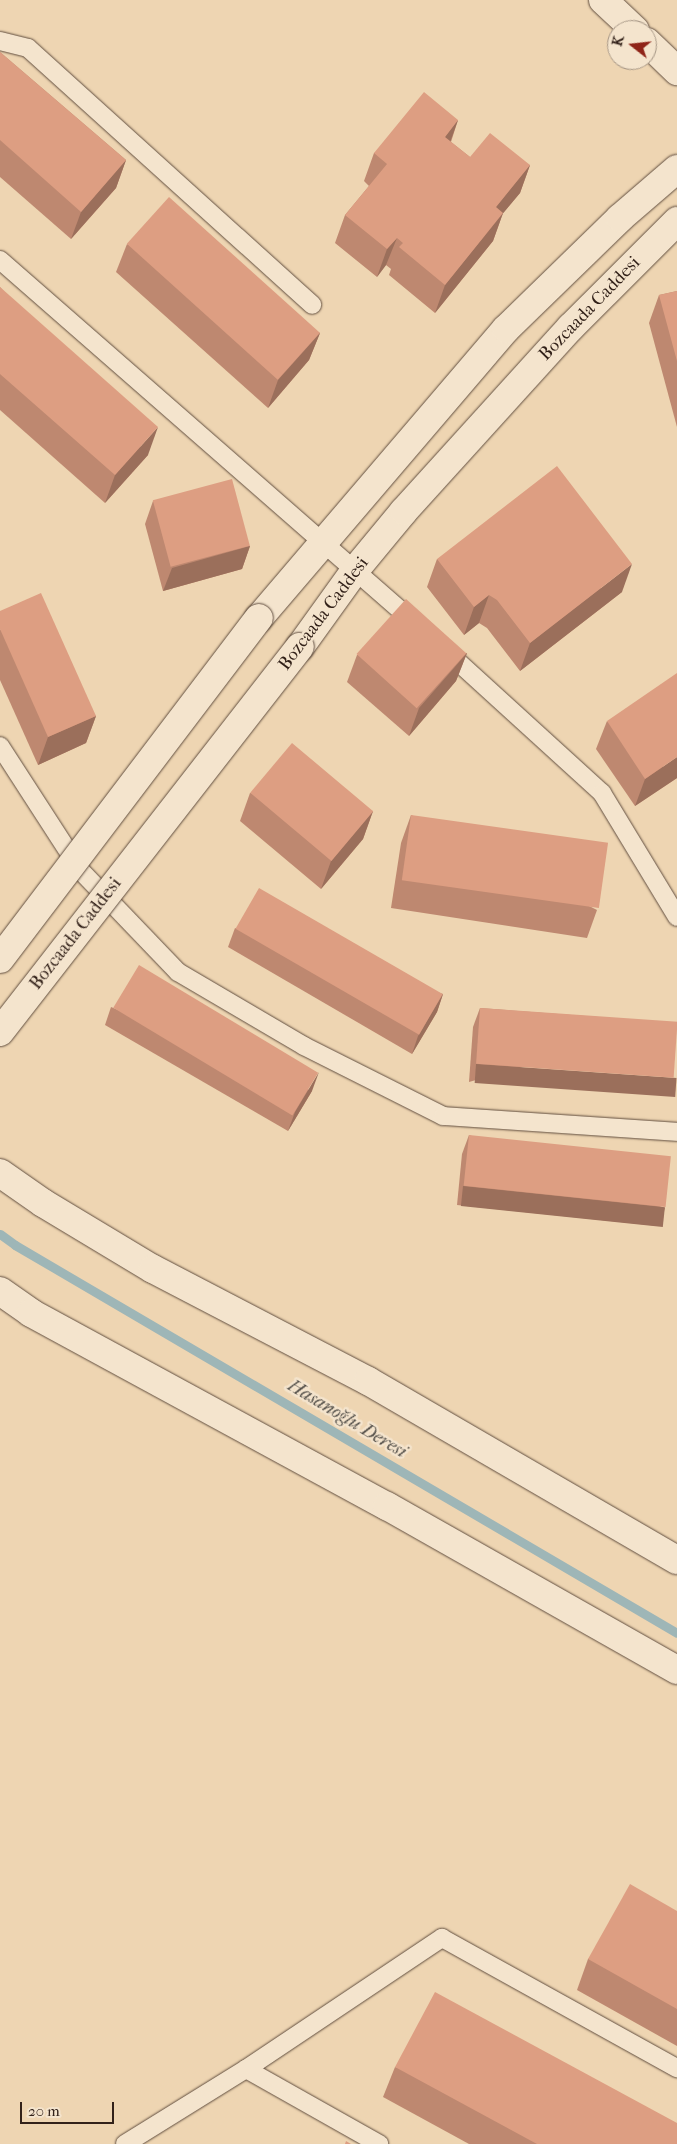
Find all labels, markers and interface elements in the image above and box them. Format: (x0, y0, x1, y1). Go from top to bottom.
north arrow (607, 20, 657, 70)
text: K (608, 34, 628, 48)
street label: Bozcaada Caddesi (535, 253, 645, 365)
street label: Bozcaada Caddesi (274, 553, 374, 675)
street label: Bozcaada Caddesi (26, 874, 126, 994)
water label: Hasanoğlu Deresi (283, 1375, 411, 1463)
scale bar (22, 2092, 116, 2124)
text: 20 m (28, 2102, 60, 2120)

